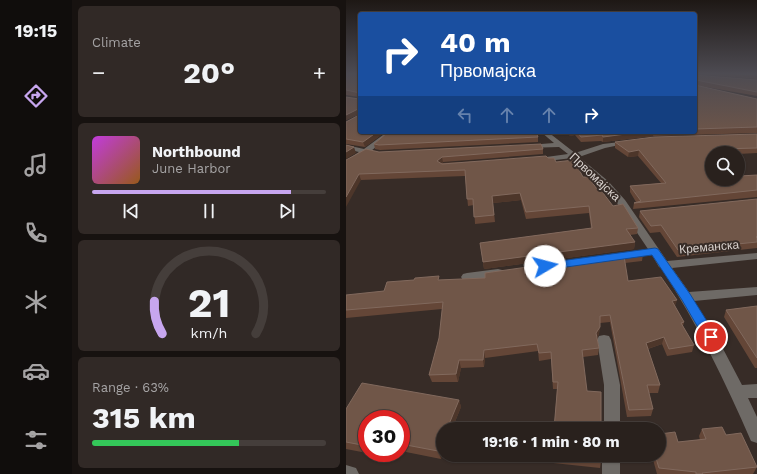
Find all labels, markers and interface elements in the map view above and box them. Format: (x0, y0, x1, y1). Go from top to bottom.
text: 19:15 (15, 20, 57, 41)
text: 40 m (440, 26, 510, 59)
icon: right (374, 28, 426, 80)
text: Climate (92, 35, 141, 50)
text: 20° (183, 55, 235, 90)
text: − (92, 60, 105, 85)
text: + (313, 60, 326, 85)
text: Првомајска (440, 60, 536, 81)
icon: directions (22, 82, 50, 110)
icon: left (454, 104, 476, 126)
icon: ahead (496, 104, 518, 126)
icon: ahead (538, 104, 560, 126)
icon: right (580, 104, 602, 126)
text: Northbound (152, 143, 241, 161)
map controls (705, 146, 745, 186)
button: search (705, 146, 745, 186)
street label: Првомајска (567, 150, 623, 204)
icon: music (22, 151, 50, 179)
text: June Harbor (152, 161, 231, 176)
icon: previous (120, 200, 142, 222)
icon: pause (198, 200, 220, 222)
icon: next (276, 200, 298, 222)
icon: phone (22, 219, 50, 247)
street label: Креманска (678, 237, 740, 257)
position arrow (524, 245, 566, 287)
text: 21 (188, 277, 230, 326)
icon: climate (22, 288, 50, 316)
pin (694, 320, 728, 354)
text: km/h (191, 324, 227, 340)
icon: arrive (700, 326, 722, 348)
icon: car (22, 357, 50, 385)
text: Range · 63% (92, 380, 169, 395)
text: 315 km (92, 400, 196, 435)
speed limit sign: 30 (358, 410, 410, 462)
icon: filters (22, 426, 50, 454)
text: 19:16 · 1 min · 80 m (482, 433, 620, 451)

